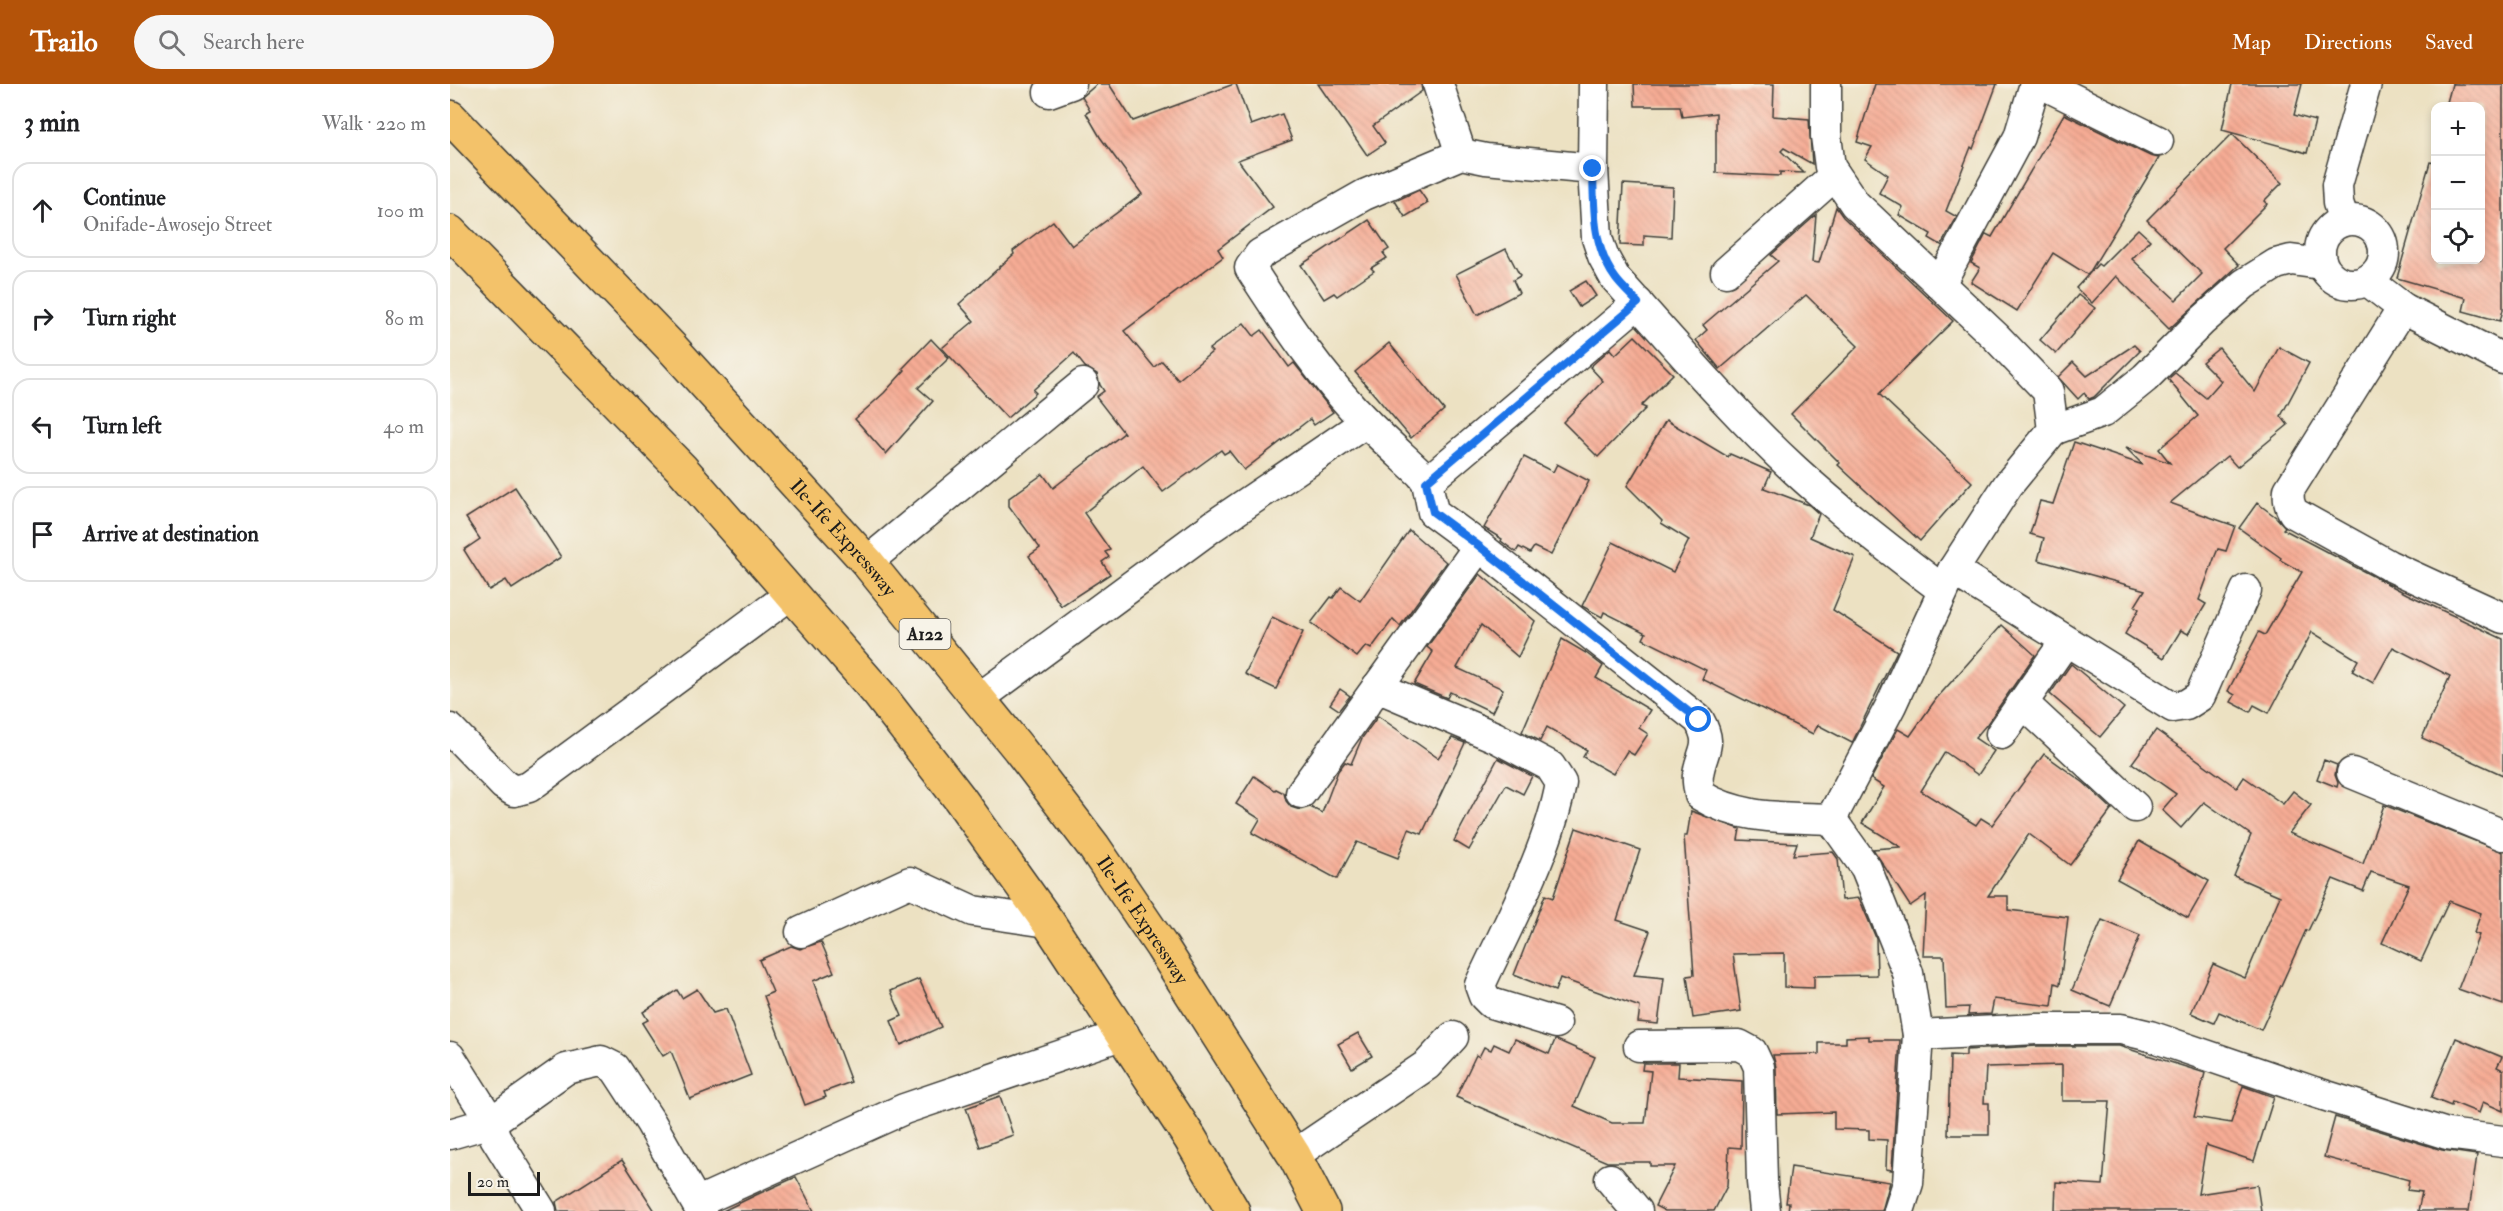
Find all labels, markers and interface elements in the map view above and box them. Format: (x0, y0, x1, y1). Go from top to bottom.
search box (134, 15, 554, 69)
text: Trailo (30, 25, 98, 60)
icon: search (155, 26, 188, 59)
text: Search here (203, 28, 304, 56)
text: Map (2231, 29, 2271, 56)
text: Directions (2304, 29, 2392, 56)
text: Saved (2425, 29, 2473, 56)
map controls (2431, 102, 2485, 264)
button: + (2431, 102, 2485, 156)
text: 3 min (24, 107, 80, 139)
text: Walk · 220 m (322, 111, 426, 136)
route end (1579, 155, 1605, 181)
button: − (2431, 156, 2485, 210)
text: Continue (83, 184, 166, 212)
icon: ahead (26, 194, 59, 227)
text: 100 m (377, 198, 424, 223)
button: locate (2431, 210, 2485, 264)
text: Onifade-Awosejo Street (83, 212, 272, 237)
icon: right (26, 302, 59, 335)
text: Turn right (83, 304, 176, 332)
text: 80 m (385, 306, 424, 331)
icon: left (26, 410, 59, 443)
text: Turn left (83, 412, 162, 440)
text: 40 m (383, 414, 424, 439)
street label: Ile-Ife Expressway (784, 474, 903, 603)
icon: arrive (26, 518, 59, 551)
text: Arrive at destination (83, 520, 259, 548)
road number: A122 (900, 619, 950, 649)
route start (1685, 706, 1711, 732)
street label: Ile-Ife Expressway (1091, 851, 1195, 990)
scale bar (468, 1169, 540, 1196)
text: 20 m (477, 1172, 509, 1192)

